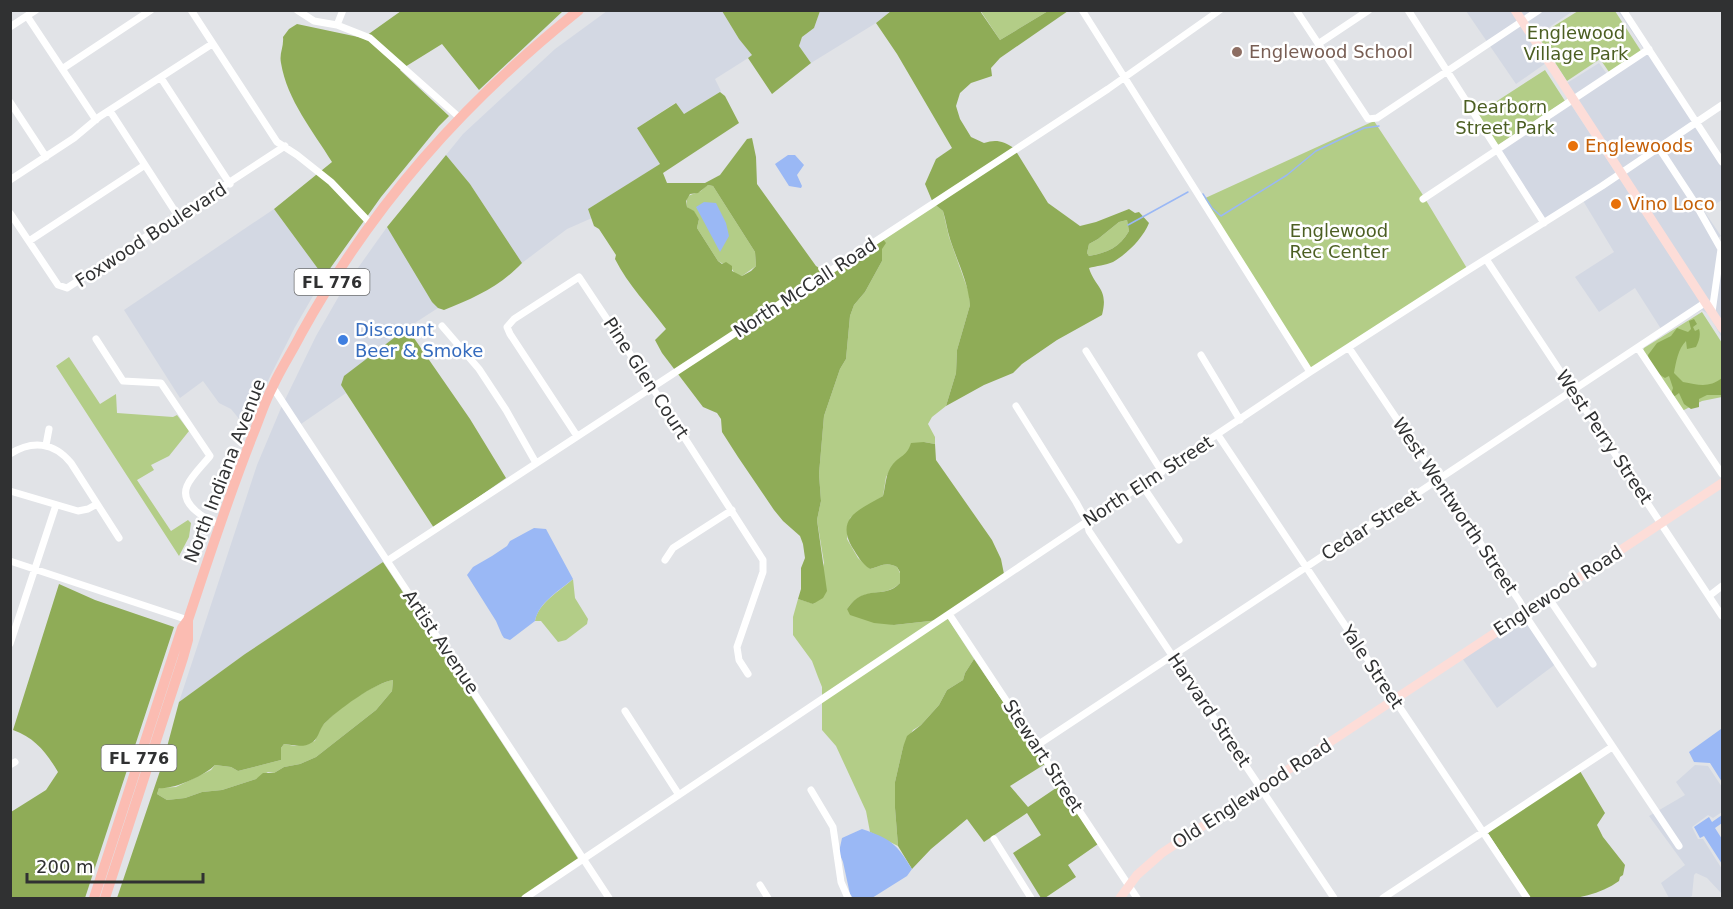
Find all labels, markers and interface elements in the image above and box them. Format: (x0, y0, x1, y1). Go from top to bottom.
park label: Englewood Village Park (1523, 22, 1629, 64)
place label: Englewood School (1249, 41, 1413, 62)
marker: Englewood School (1230, 45, 1244, 59)
park label: Dearborn Street Park (1455, 96, 1555, 138)
place label: Englewoods (1585, 135, 1693, 156)
marker: Englewoods (1566, 139, 1580, 153)
street label: Foxwood Boulevard (71, 178, 230, 291)
place label: Vino Loco (1628, 193, 1715, 214)
marker: Vino Loco (1609, 197, 1623, 211)
park label: Englewood Rec Center (1290, 220, 1389, 262)
street label: North McCall Road (729, 234, 880, 342)
road number: FL 776 (294, 269, 370, 295)
street label: Pine Glen Court (599, 313, 693, 442)
place label: Discount Beer & Smoke (355, 319, 483, 361)
marker: Discount Beer & Smoke (336, 333, 350, 347)
street label: West Perry Street (1552, 366, 1657, 508)
street label: North Indiana Avenue (180, 376, 269, 566)
street label: West Wentworth Street (1388, 414, 1522, 598)
street label: North Elm Street (1079, 431, 1217, 530)
street label: Cedar Street (1317, 485, 1424, 564)
street label: Englewood Road (1489, 541, 1626, 640)
street label: Artist Avenue (399, 586, 484, 698)
street label: Yale Street (1336, 620, 1408, 712)
street label: Harvard Street (1164, 649, 1255, 771)
street label: Stewart Street (999, 695, 1088, 816)
street label: Old Englewood Road (1168, 734, 1335, 853)
road number: FL 776 (102, 745, 176, 771)
scale bar (27, 846, 202, 884)
text: 200 m (36, 856, 94, 877)

